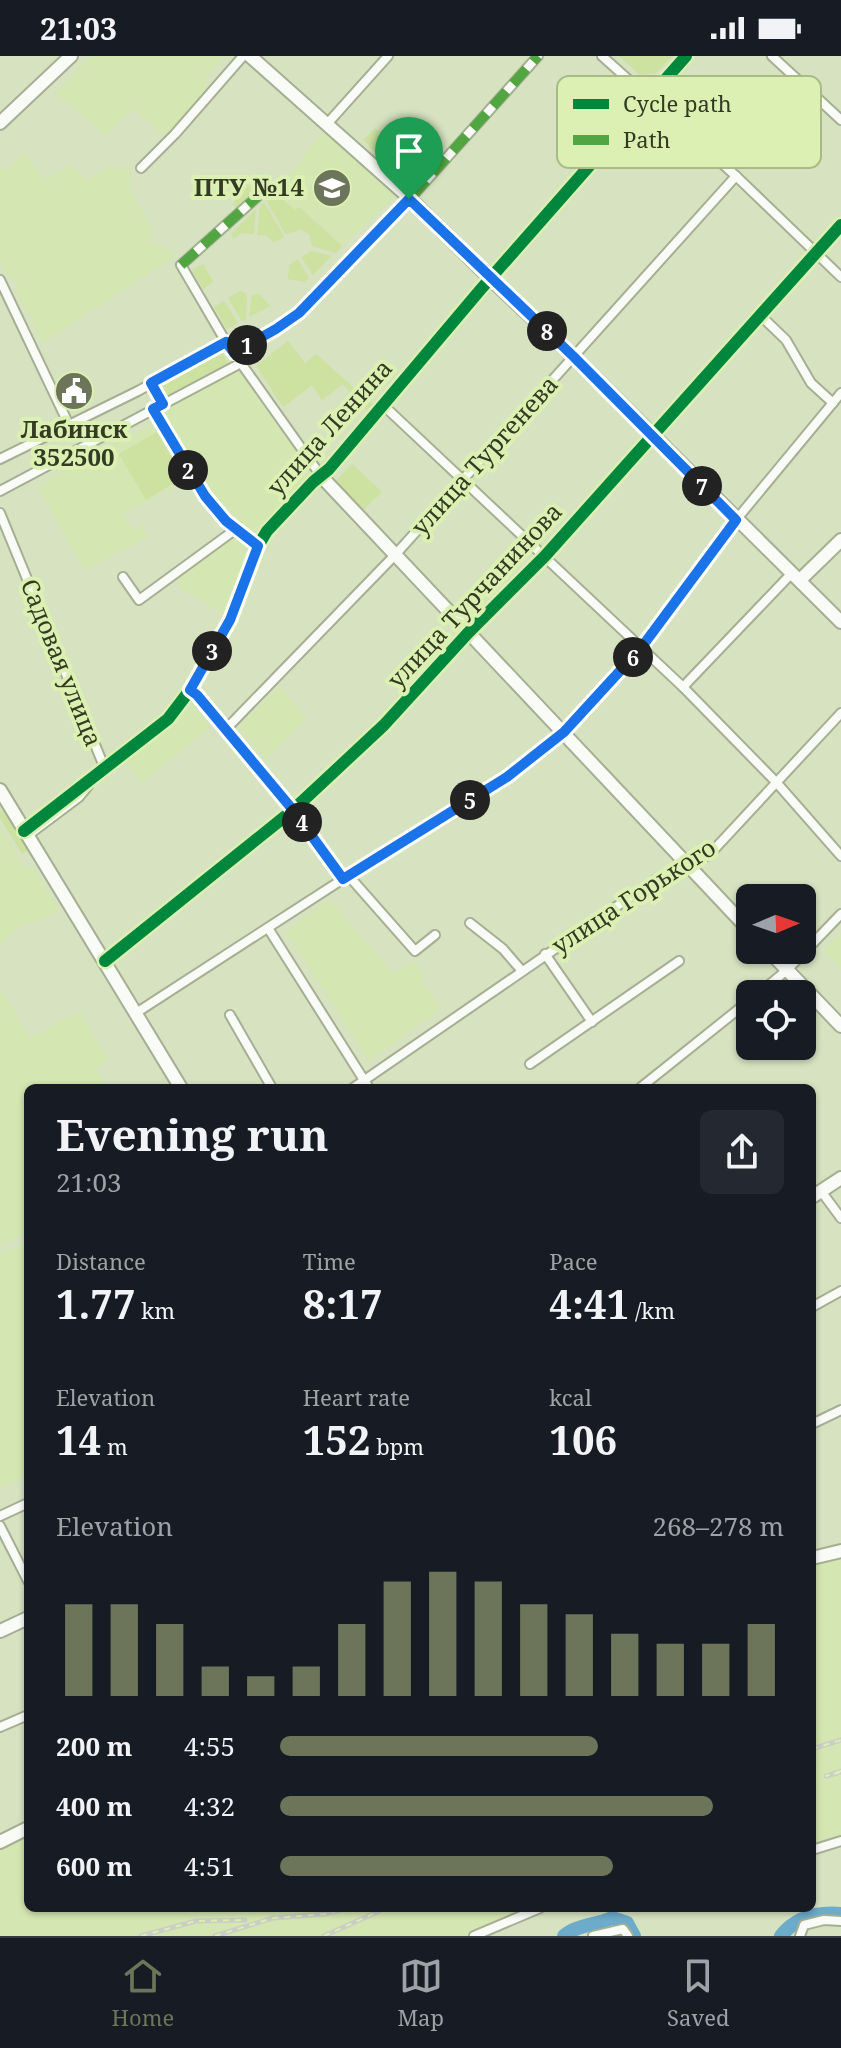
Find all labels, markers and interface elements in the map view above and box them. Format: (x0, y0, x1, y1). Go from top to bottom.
text: 21:03 (40, 8, 117, 49)
legend (557, 76, 821, 168)
text: Cycle path (623, 88, 732, 118)
pin (375, 117, 443, 199)
text: Path (623, 124, 670, 154)
icon: arrive (387, 129, 431, 173)
school or university icon: ПТУ №14 (311, 167, 353, 209)
place label: ПТУ №14 (194, 170, 304, 203)
pin: 8 (527, 311, 567, 351)
text: 8 (541, 316, 553, 346)
pin: 1 (227, 325, 267, 365)
text: 1 (241, 330, 253, 360)
street label: улица Ленина (259, 352, 399, 502)
street label: улица Тургенева (403, 368, 565, 542)
public building icon: Лабинск 352500 (53, 370, 95, 412)
place label: Лабинск 352500 (21, 412, 127, 473)
pin: 2 (168, 450, 208, 490)
text: 2 (182, 455, 194, 485)
pin: 7 (682, 466, 722, 506)
text: 7 (696, 471, 708, 501)
street label: улица Турчанинова (379, 495, 569, 695)
street label: Садовая улица (14, 574, 111, 751)
pin: 3 (192, 631, 232, 671)
text: 3 (206, 636, 218, 666)
pin: 6 (613, 637, 653, 677)
text: 6 (627, 642, 639, 672)
pin: 5 (450, 780, 490, 820)
text: 5 (464, 785, 476, 815)
pin: 4 (282, 802, 322, 842)
text: 4 (296, 807, 308, 837)
street label: улица Горького (545, 830, 722, 961)
north arrow (736, 884, 816, 964)
map controls (736, 884, 816, 1060)
button: locate (736, 980, 816, 1060)
text: Evening run (56, 1104, 329, 1164)
button: share (700, 1110, 784, 1194)
text: 21:03 (56, 1164, 122, 1200)
text: Distance (56, 1246, 146, 1276)
text: Time (303, 1246, 356, 1276)
text: Pace (549, 1246, 598, 1276)
text: 1.77 (56, 1276, 136, 1331)
text: 8:17 (303, 1276, 383, 1331)
text: 4:41 (549, 1276, 629, 1331)
text: km (136, 1295, 175, 1325)
text: /km (629, 1295, 675, 1325)
text: Elevation (56, 1382, 155, 1412)
text: Heart rate (303, 1382, 410, 1412)
text: kcal (549, 1382, 592, 1412)
text: 14 (56, 1412, 101, 1467)
text: 152 (303, 1412, 370, 1467)
text: 106 (549, 1412, 617, 1467)
text: m (101, 1431, 128, 1461)
text: bpm (370, 1431, 424, 1461)
text: Elevation (56, 1508, 173, 1544)
text: 268–278 m (652, 1508, 784, 1544)
text: 200 m (56, 1728, 132, 1764)
text: 4:55 (184, 1728, 235, 1764)
text: 400 m (56, 1788, 132, 1824)
text: 4:32 (184, 1788, 235, 1824)
text: 600 m (56, 1848, 132, 1884)
text: 4:51 (184, 1848, 235, 1884)
tab: Home (112, 1954, 174, 2032)
tab: Map (397, 1954, 444, 2032)
tab: Saved (667, 1954, 729, 2032)

